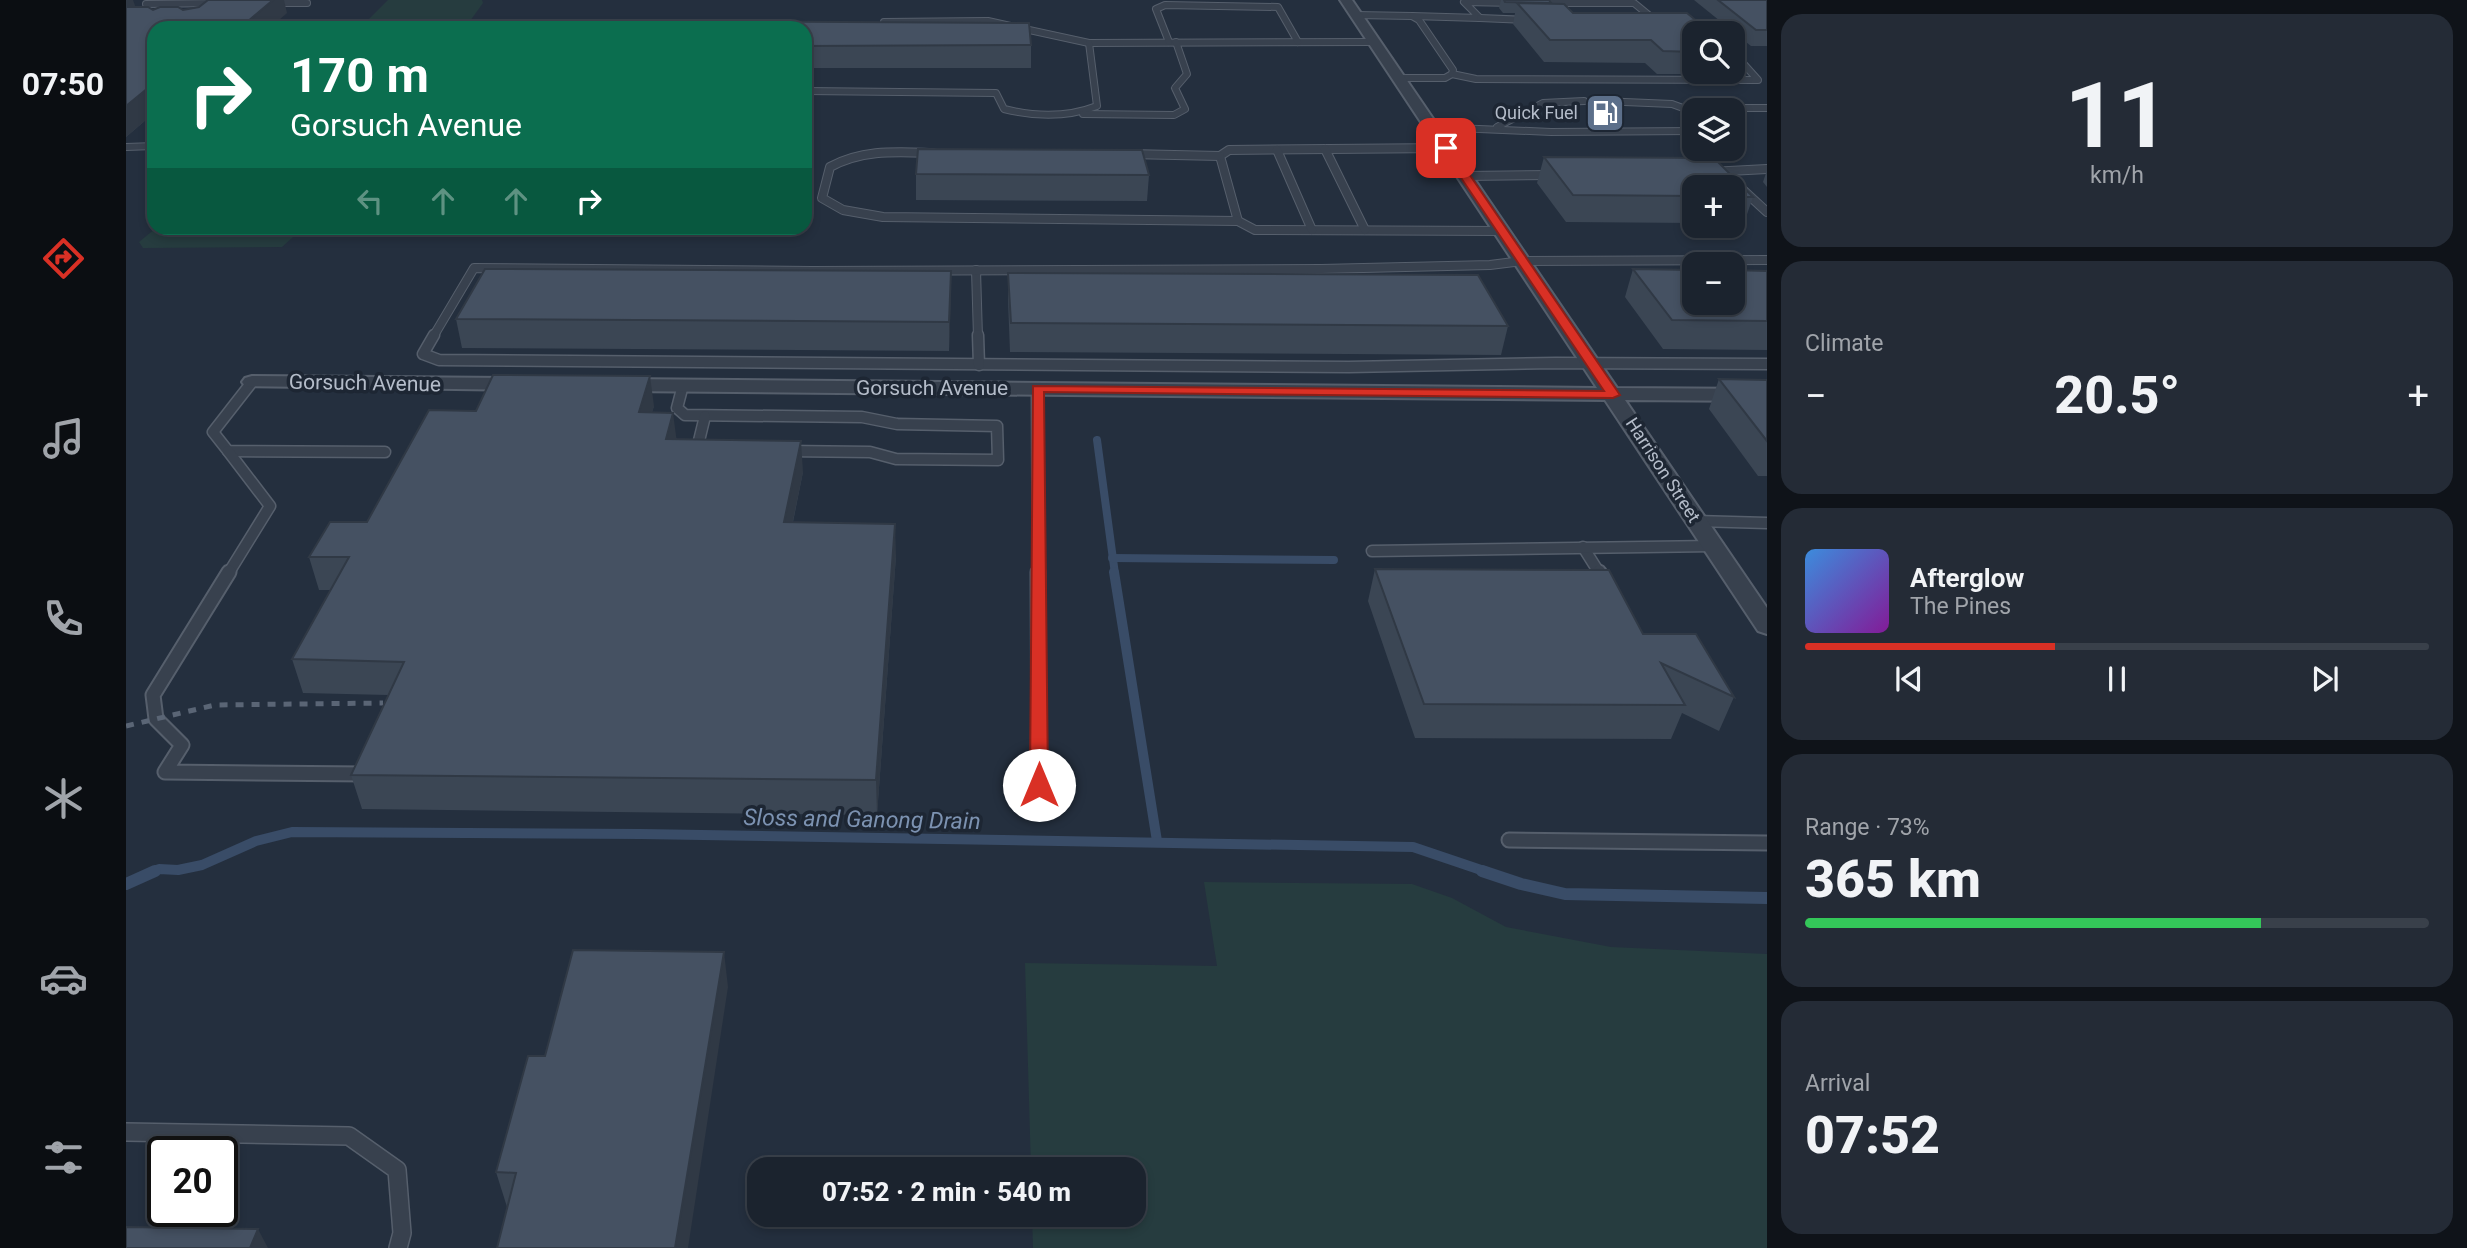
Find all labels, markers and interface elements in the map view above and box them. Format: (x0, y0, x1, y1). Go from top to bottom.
map controls (1682, 21, 1745, 315)
button: search (1682, 21, 1745, 84)
text: 170 m (290, 47, 429, 104)
icon: right (175, 49, 266, 140)
text: 11 (2065, 63, 2169, 169)
text: 07:50 (22, 65, 104, 103)
fuel station icon: Quick Fuel (1584, 92, 1626, 134)
button: layers (1682, 98, 1745, 161)
place label: Quick Fuel (1495, 102, 1578, 123)
text: Gorsuch Avenue (290, 106, 522, 144)
pin (1416, 118, 1476, 178)
icon: arrive (1427, 129, 1465, 167)
text: km/h (2090, 162, 2144, 189)
button: + (1682, 175, 1745, 238)
icon: left (351, 182, 389, 220)
icon: ahead (424, 182, 462, 220)
icon: ahead (497, 182, 535, 220)
icon: right (570, 182, 608, 220)
icon: directions (39, 234, 88, 283)
button: − (1682, 252, 1745, 315)
text: Climate (1805, 330, 1884, 357)
text: 20.5° (2054, 365, 2180, 426)
street label: Gorsuch Avenue (289, 370, 441, 396)
text: − (1805, 374, 1827, 418)
text: + (2407, 374, 2429, 418)
street label: Gorsuch Avenue (856, 376, 1008, 400)
street label: Harrison Street (1622, 413, 1705, 526)
icon: music (39, 414, 88, 463)
text: Afterglow (1910, 563, 2024, 593)
text: The Pines (1910, 593, 2011, 620)
icon: phone (39, 594, 88, 643)
icon: previous (1890, 660, 1928, 698)
icon: pause (2098, 660, 2136, 698)
icon: next (2306, 660, 2344, 698)
position arrow (1002, 748, 1076, 822)
icon: climate (39, 774, 88, 823)
water label: Sloss and Ganong Drain (743, 804, 981, 835)
text: Range · 73% (1805, 814, 1930, 841)
text: 365 km (1805, 849, 1981, 910)
icon: car (39, 954, 88, 1003)
text: Arrival (1805, 1070, 1870, 1097)
text: 07:52 (1805, 1105, 1940, 1166)
icon: filters (39, 1133, 88, 1182)
speed limit sign: 20 (147, 1136, 238, 1227)
text: 07:52 · 2 min · 540 m (822, 1177, 1071, 1207)

